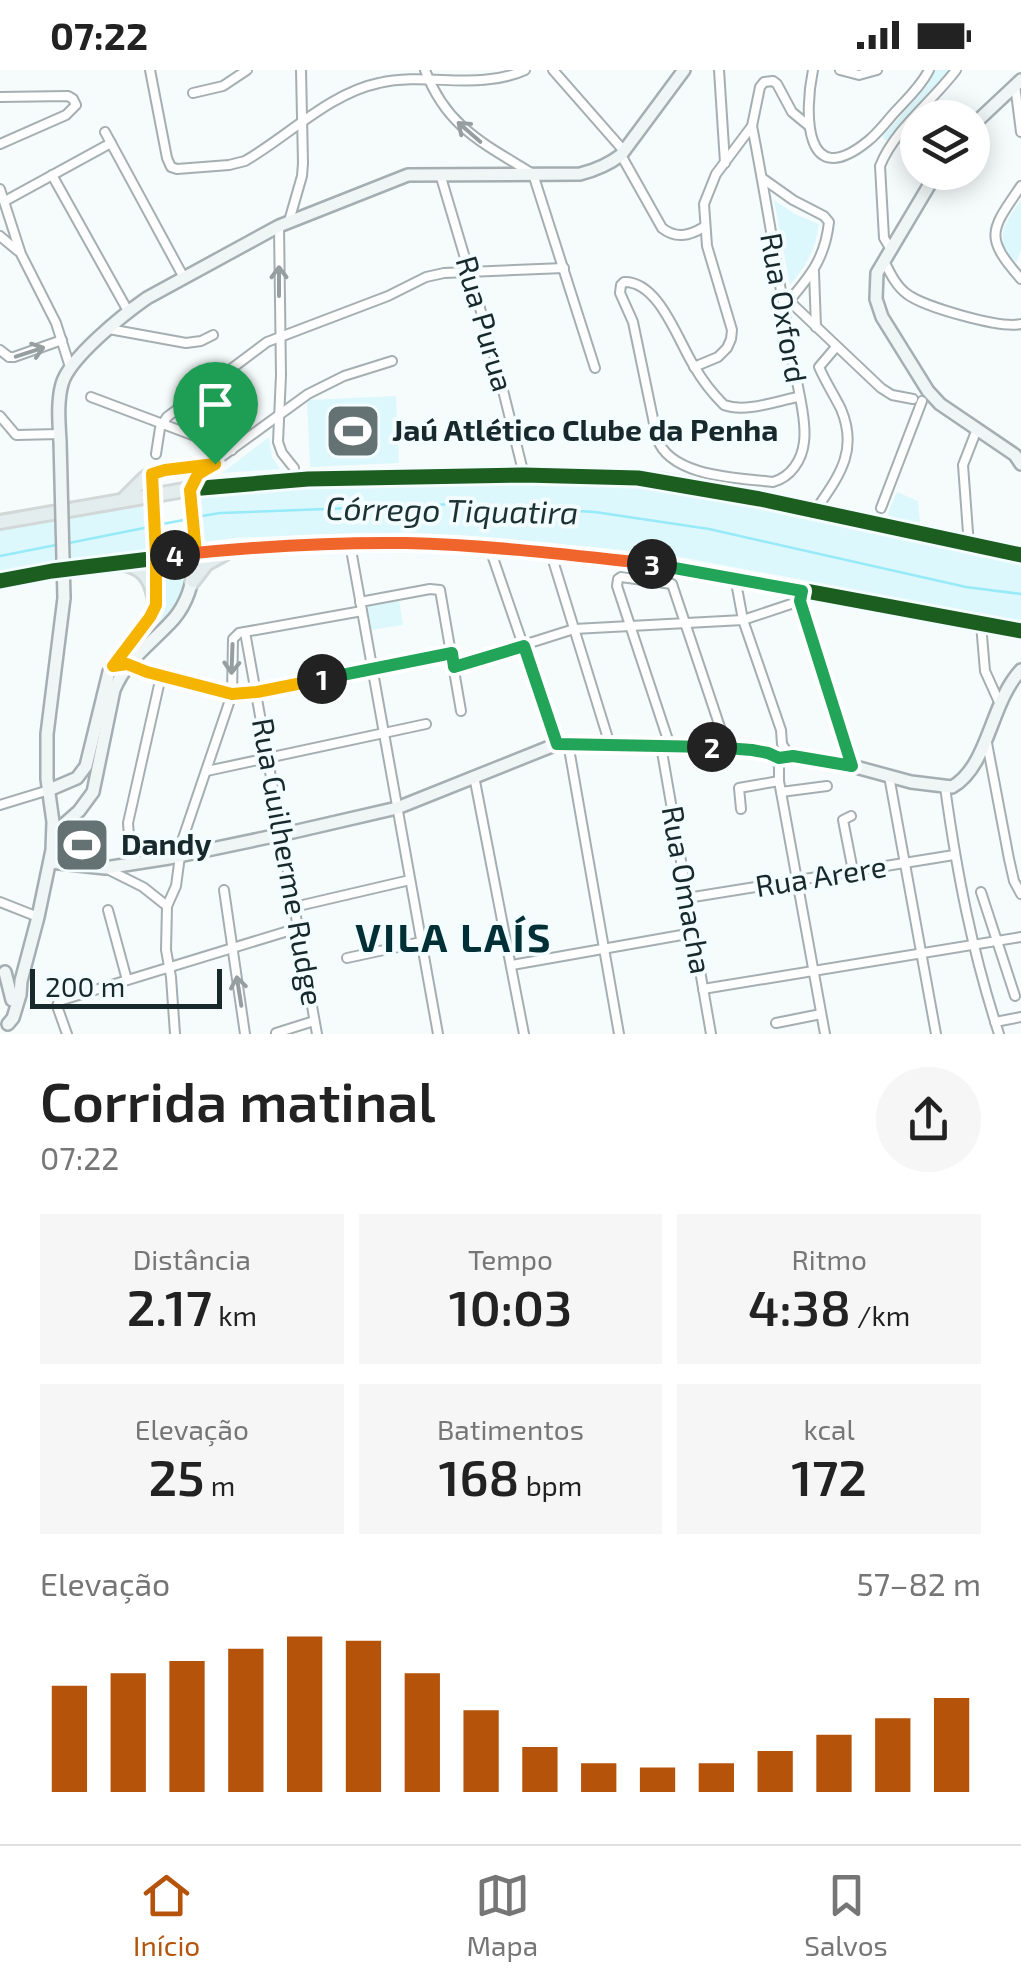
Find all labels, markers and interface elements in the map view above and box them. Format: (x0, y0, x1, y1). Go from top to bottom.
text: 07:22 (50, 12, 148, 58)
map controls (900, 100, 990, 190)
button: layers (900, 100, 990, 190)
one-way arrow (457, 121, 482, 144)
street label: Rua Oxford (754, 230, 816, 386)
street label: Rua Purua (449, 252, 522, 395)
one-way arrow (270, 266, 288, 298)
one-way arrow (14, 341, 45, 359)
pin (173, 362, 258, 465)
icon: arrive (188, 377, 243, 432)
sports icon: Jaú Atlético Clube da Penha (323, 401, 383, 461)
place label: Jaú Atlético Clube da Penha (392, 411, 778, 447)
water label: Córrego Tiquatira (325, 488, 579, 531)
pin: 4 (150, 530, 200, 580)
text: 4 (166, 538, 184, 572)
pin: 3 (627, 539, 677, 589)
text: 3 (644, 547, 660, 581)
one-way arrow (223, 643, 242, 675)
pin: 1 (297, 654, 347, 704)
text: 1 (316, 662, 328, 696)
street label: Rua Guilherme Rudge (246, 715, 332, 1008)
pin: 2 (687, 722, 737, 772)
text: 2 (704, 730, 720, 764)
street label: Rua Omacha (655, 803, 720, 977)
sports icon: Dandy (52, 815, 112, 875)
place label: Dandy (121, 825, 212, 862)
street label: Rua Arere (753, 847, 889, 903)
district label: VILA LAÍS (355, 912, 553, 960)
scale bar (30, 964, 222, 1008)
text: 200 m (45, 969, 125, 1003)
one-way arrow (229, 976, 247, 1008)
text: Corrida matinal (40, 1067, 436, 1133)
button: share (876, 1067, 981, 1172)
text: 07:22 (40, 1138, 119, 1176)
text: Distância (133, 1242, 251, 1276)
text: Tempo (468, 1242, 553, 1276)
text: Ritmo (791, 1242, 867, 1276)
text: 2.17 (127, 1276, 212, 1336)
text: 10:03 (449, 1276, 572, 1336)
text: 4:38 (748, 1276, 851, 1336)
text: km (212, 1298, 257, 1332)
text: /km (851, 1298, 910, 1332)
text: Elevação (135, 1412, 249, 1446)
text: Batimentos (437, 1412, 584, 1446)
text: kcal (804, 1412, 855, 1446)
text: 25 (148, 1446, 204, 1506)
text: 168 (439, 1446, 519, 1506)
text: 172 (791, 1446, 867, 1506)
text: m (204, 1468, 235, 1502)
text: bpm (519, 1468, 582, 1502)
text: Elevação (40, 1564, 170, 1602)
text: 57–82 m (857, 1564, 981, 1602)
tab: Início (133, 1868, 200, 1962)
tab: Mapa (466, 1868, 538, 1962)
tab: Salvos (804, 1868, 888, 1962)

